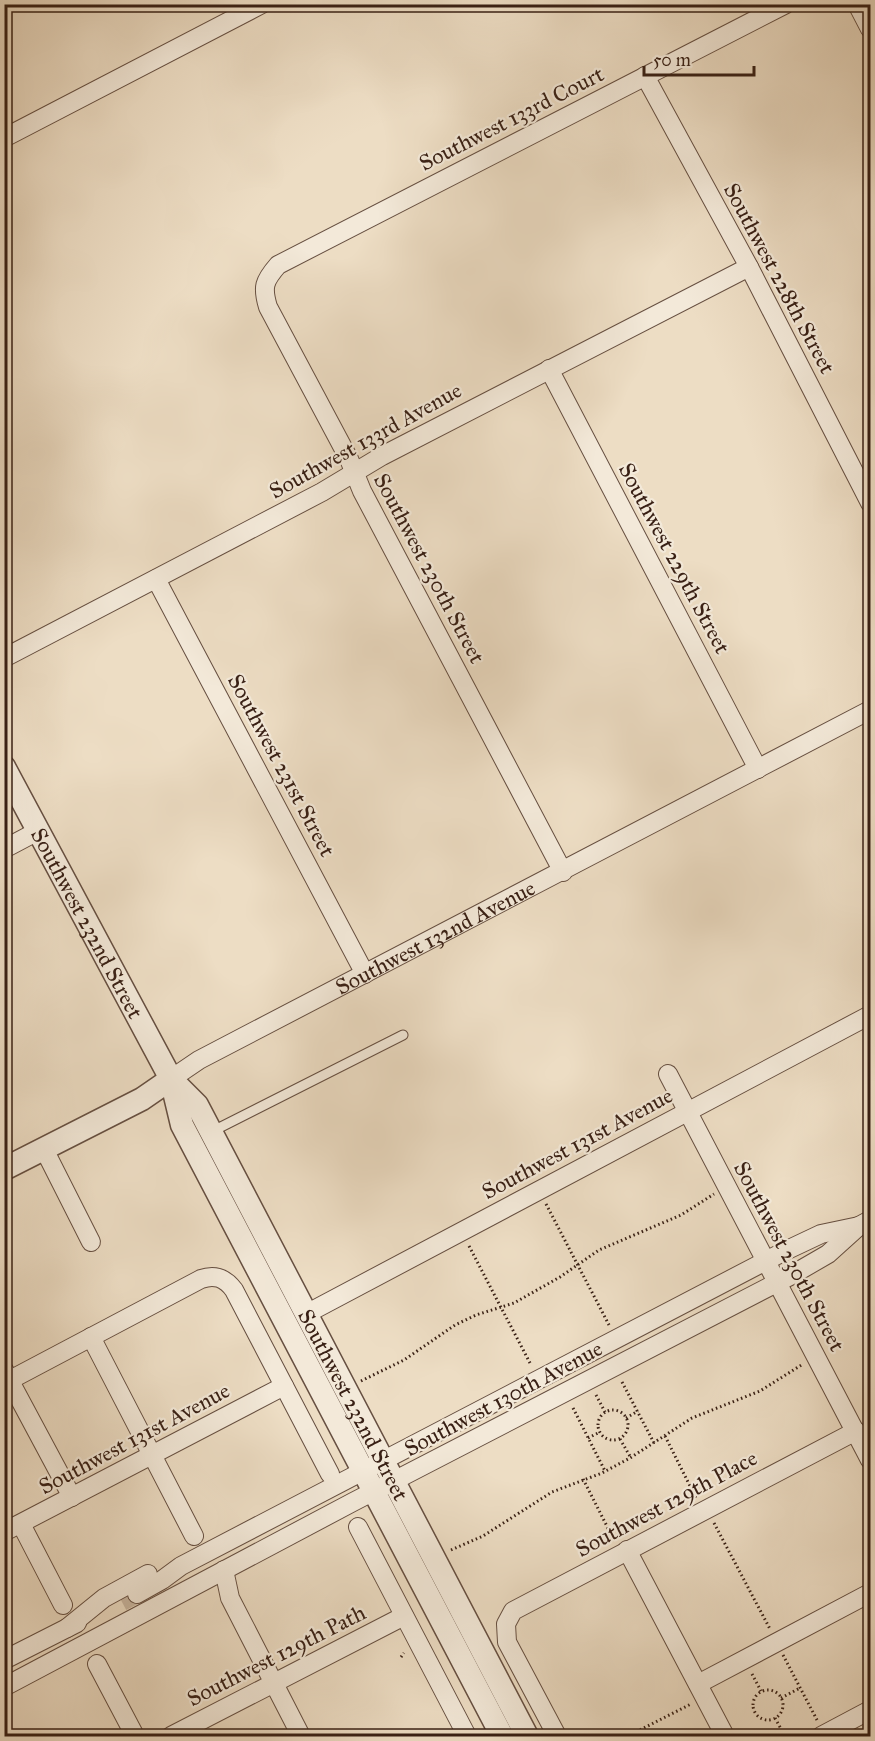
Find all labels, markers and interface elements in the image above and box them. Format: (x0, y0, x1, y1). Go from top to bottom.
scale bar (644, 39, 754, 77)
text: 50 m (653, 49, 691, 71)
street label: Southwest 133rd Court (414, 60, 608, 177)
street label: Southwest 228th Street (718, 178, 841, 378)
street label: Southwest 133rd Avenue (264, 376, 466, 505)
street label: Southwest 229th Street (613, 458, 736, 658)
street label: Southwest 230th Street (368, 469, 491, 668)
street label: Southwest 231st Street (222, 669, 341, 861)
street label: Southwest 232nd Street (25, 823, 149, 1023)
street label: Southwest 132nd Avenue (331, 874, 540, 1001)
street label: Southwest 131st Avenue (477, 1082, 677, 1205)
street label: Southwest 230th Street (728, 1157, 851, 1356)
street label: Southwest 232nd Street (292, 1305, 415, 1505)
street label: Southwest 130th Avenue (400, 1335, 607, 1462)
street label: Southwest 131st Avenue (34, 1377, 234, 1500)
street label: Southwest 129th Place (571, 1444, 762, 1563)
street label: Southwest 129th Path (182, 1599, 370, 1712)

